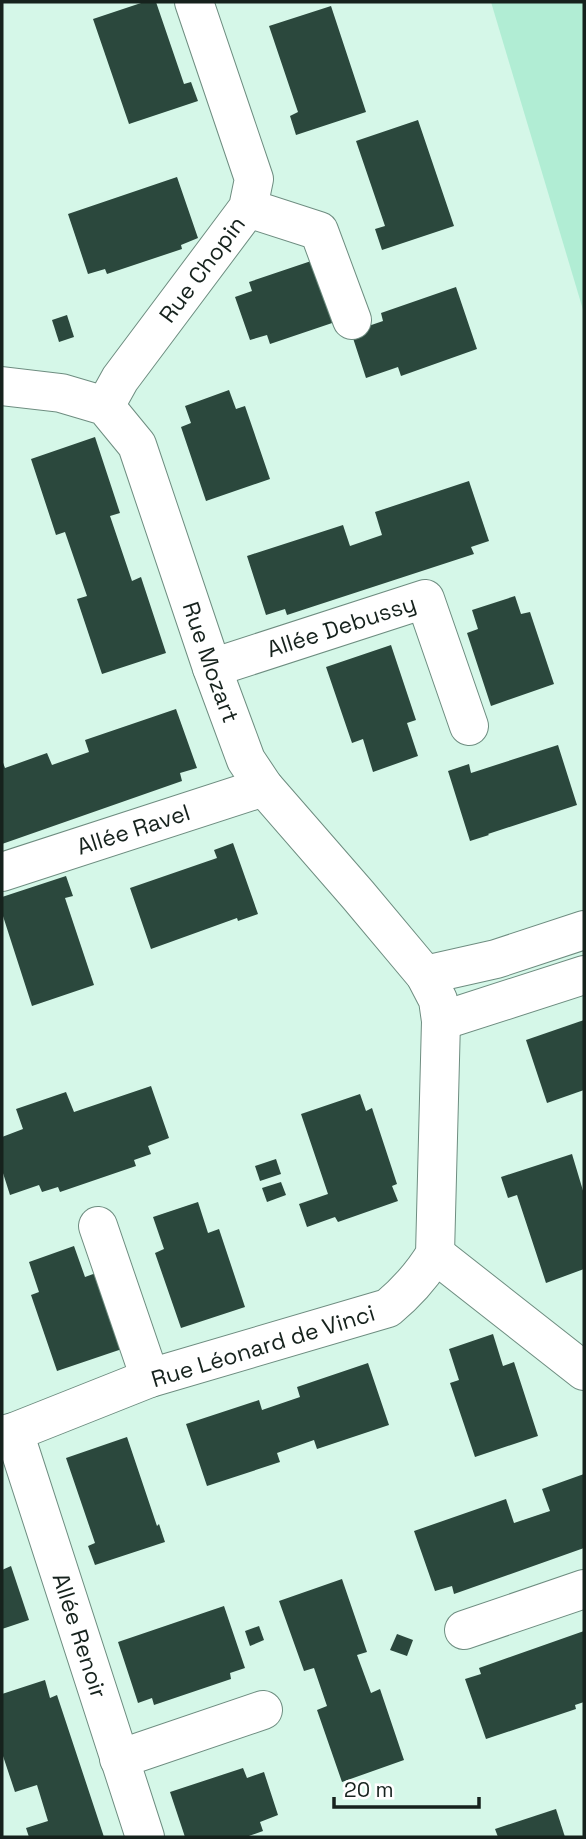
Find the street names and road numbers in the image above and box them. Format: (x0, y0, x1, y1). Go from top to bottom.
street label: Rue Chopin (152, 210, 252, 329)
street label: Allée Debussy (263, 588, 420, 664)
street label: Rue Mozart (176, 598, 246, 727)
street label: Allée Ravel (73, 797, 194, 862)
street label: Rue Léonard de Vinci (148, 1298, 378, 1394)
street label: Allée Renoir (46, 1569, 114, 1702)

